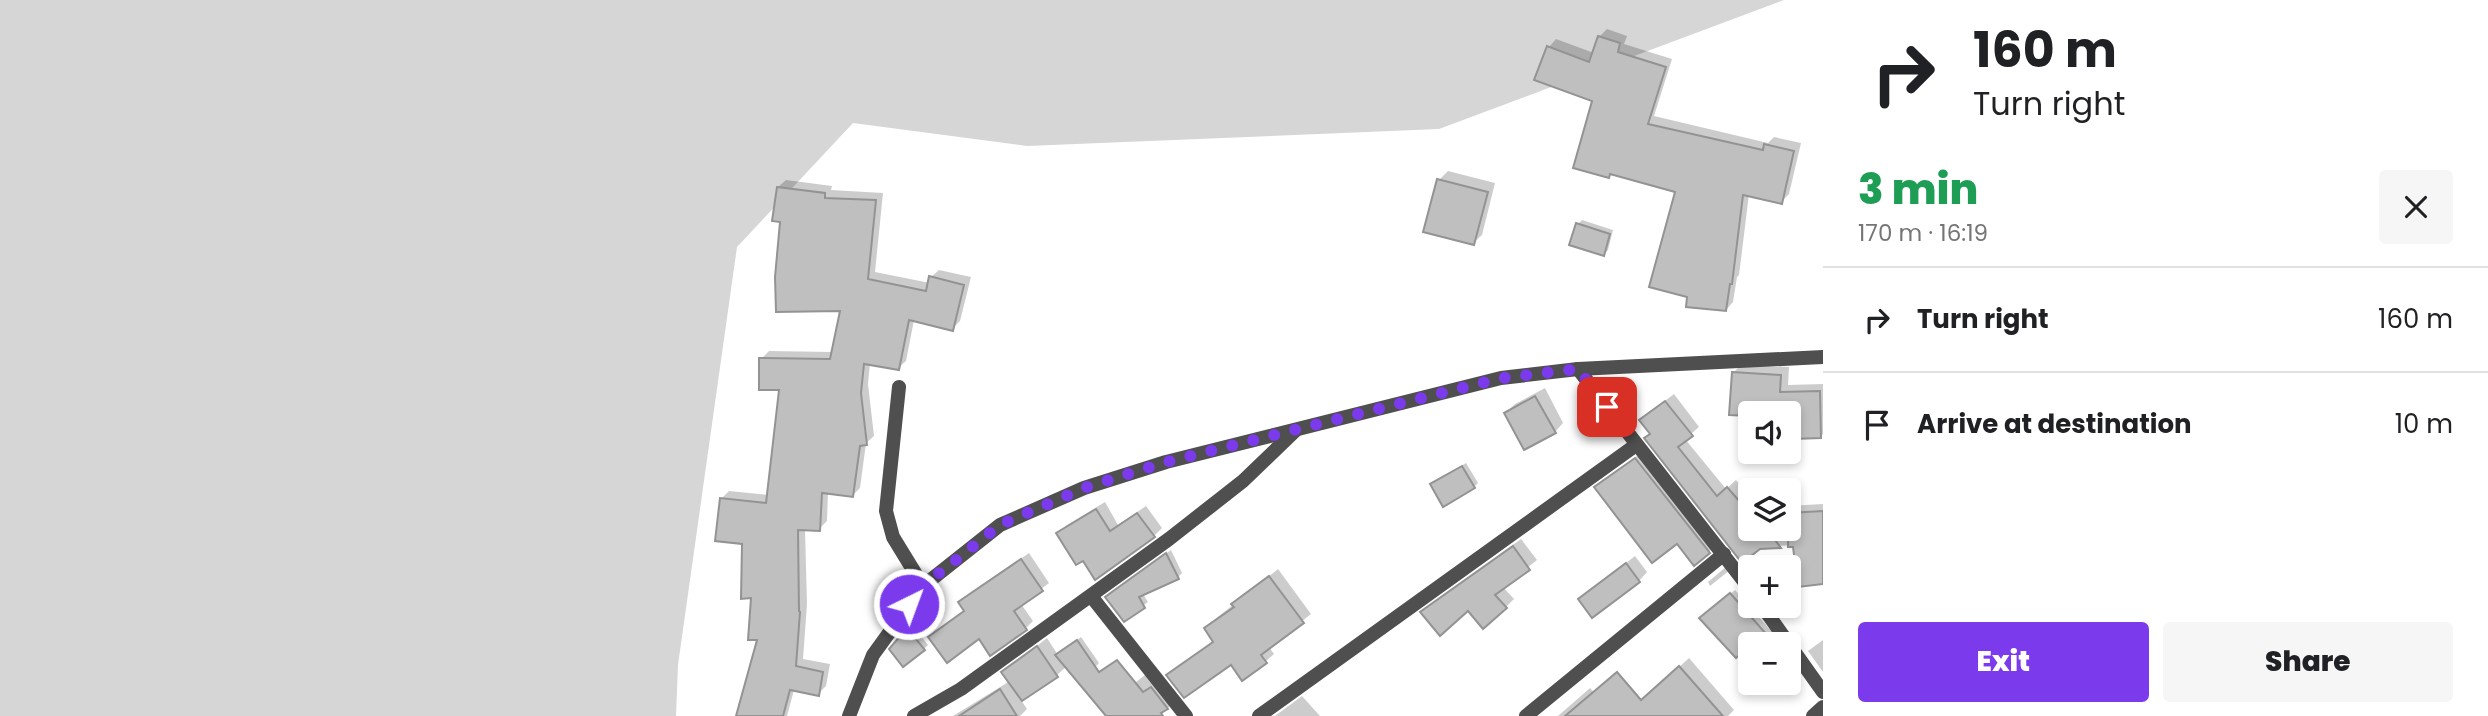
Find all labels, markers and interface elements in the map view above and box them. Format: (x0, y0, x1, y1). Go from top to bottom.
text: 160 m (1973, 16, 2117, 84)
icon: right (1858, 28, 1949, 119)
text: Turn right (1973, 81, 2125, 126)
text: 3 min (1858, 160, 1978, 219)
button: close (2379, 170, 2453, 244)
text: 170 m · 16:19 (1858, 217, 1988, 249)
icon: right (1858, 301, 1896, 339)
text: Turn right (1917, 301, 2049, 337)
text: 160 m (2378, 301, 2453, 337)
pin (1577, 377, 1637, 437)
icon: arrive (1588, 388, 1626, 426)
map controls (1738, 401, 1801, 695)
button: sound (1738, 401, 1801, 464)
icon: arrive (1858, 406, 1896, 444)
text: Arrive at destination (1917, 406, 2192, 442)
text: 10 m (2395, 406, 2453, 442)
button: layers (1738, 478, 1801, 541)
button: + (1738, 555, 1801, 618)
position arrow (872, 567, 946, 641)
button: Exit (1858, 622, 2149, 702)
button: Share (2163, 622, 2453, 702)
button: − (1738, 632, 1801, 695)

